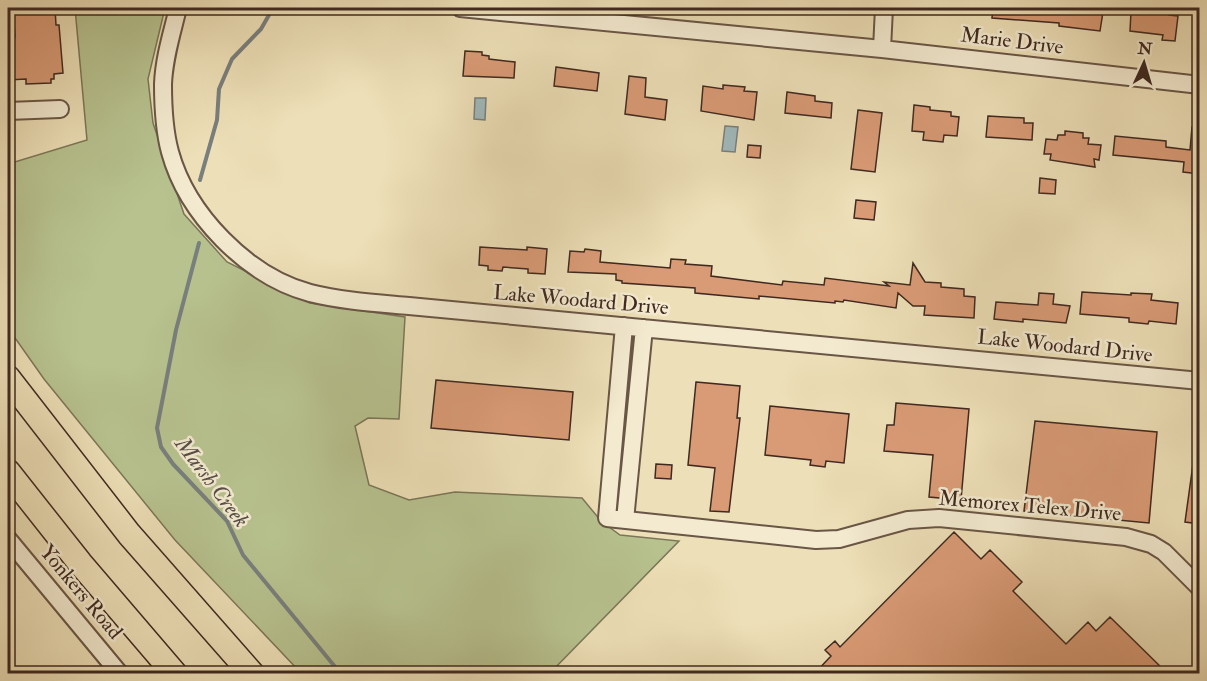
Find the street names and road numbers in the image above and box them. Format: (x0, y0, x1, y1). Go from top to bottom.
street label: Marie Drive (959, 21, 1065, 61)
street label: Lake Woodard Drive (492, 279, 670, 321)
street label: Lake Woodard Drive (976, 323, 1154, 369)
street label: Memorex Telex Drive (938, 485, 1123, 527)
street label: Yonkers Road (34, 539, 129, 645)

